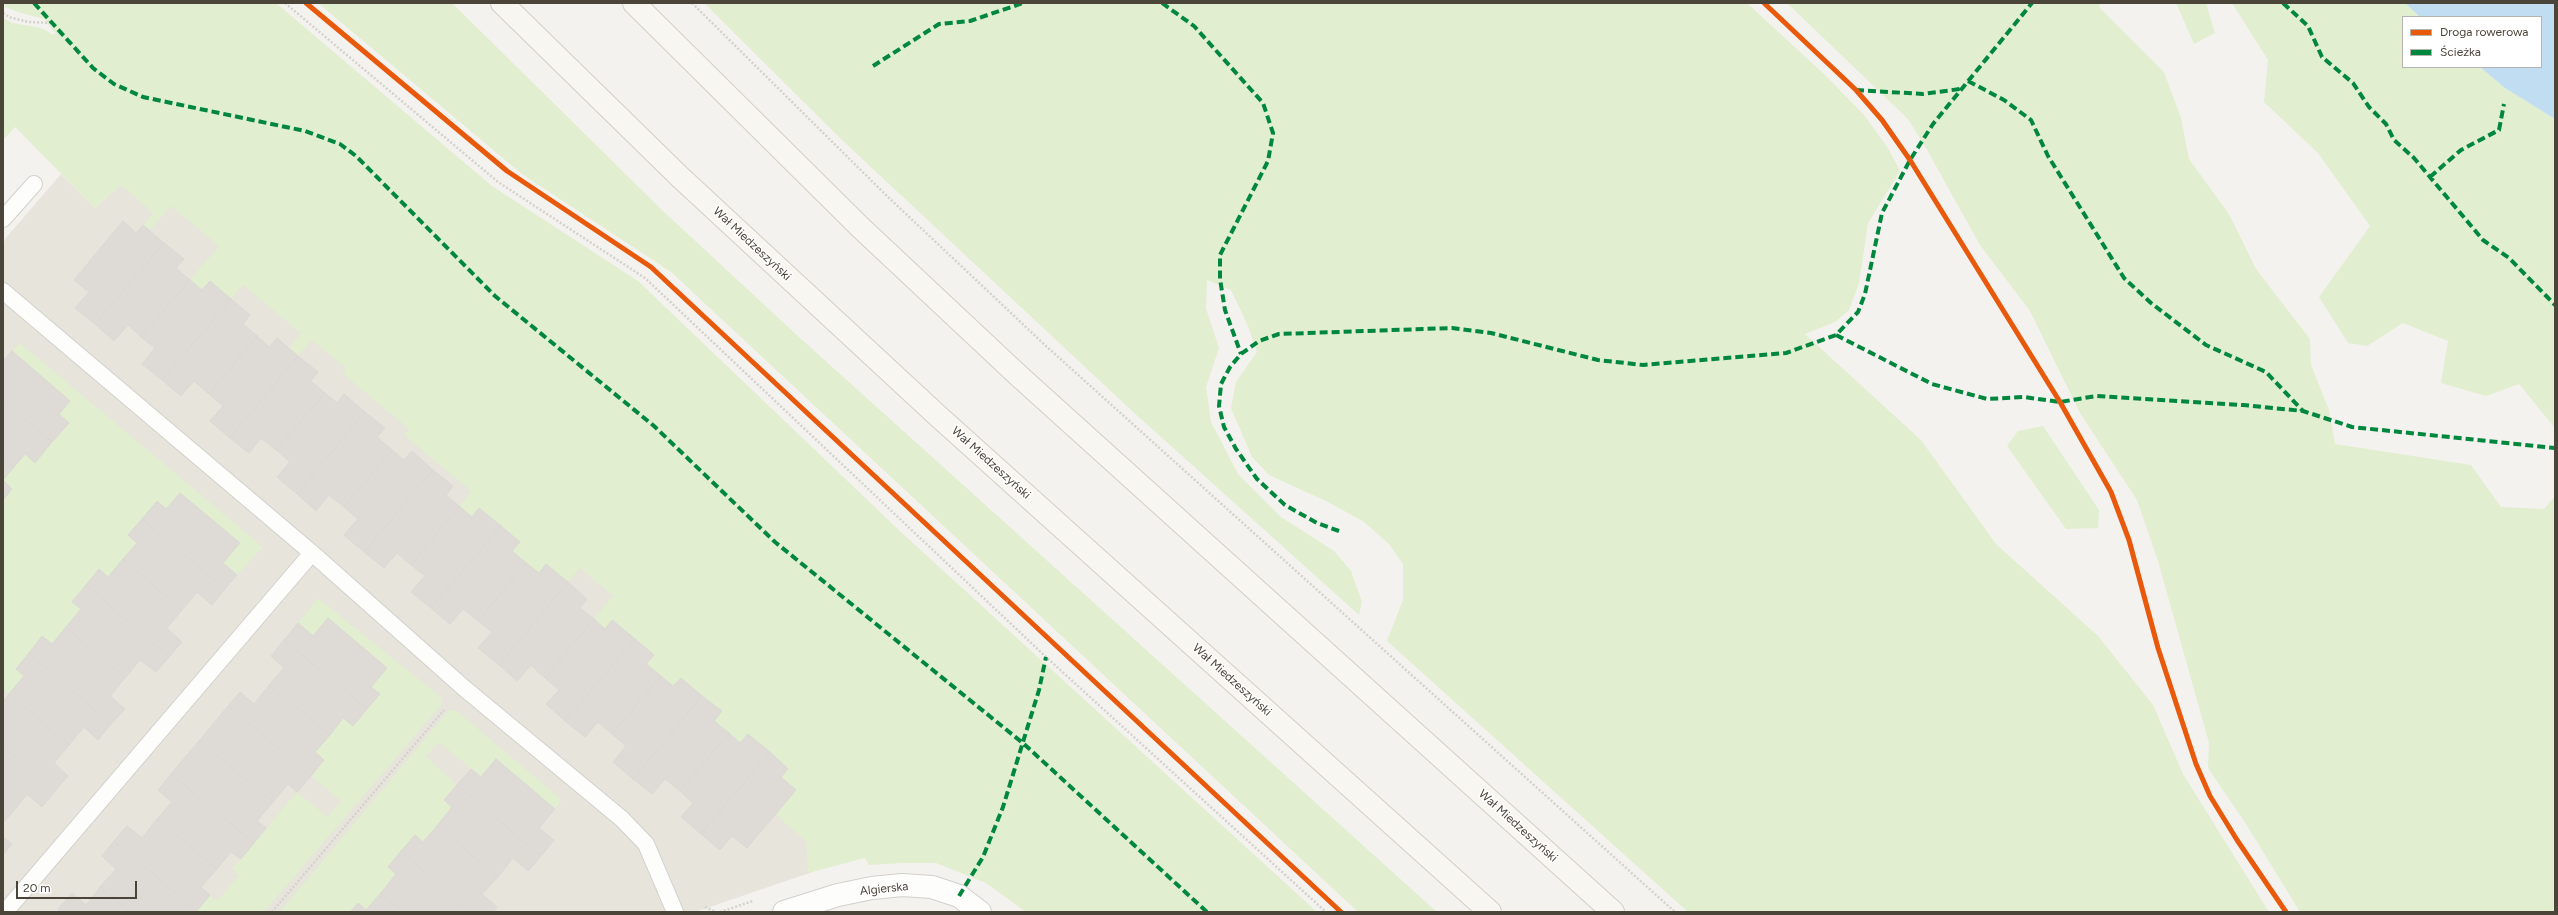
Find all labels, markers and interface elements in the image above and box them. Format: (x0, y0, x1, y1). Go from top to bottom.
legend (2402, 16, 2542, 68)
text: Droga rowerowa (2440, 25, 2528, 39)
text: Ścieżka (2440, 45, 2481, 59)
street label: Wał Miedzeszyński (710, 204, 794, 284)
street label: Wał Miedzeszyński (949, 424, 1033, 502)
street label: Wał Miedzeszyński (1190, 641, 1274, 719)
street label: Wał Miedzeszyński (1476, 787, 1560, 865)
scale bar (18, 873, 139, 899)
street label: Algierska (859, 879, 909, 899)
text: 20 m (23, 881, 51, 895)

